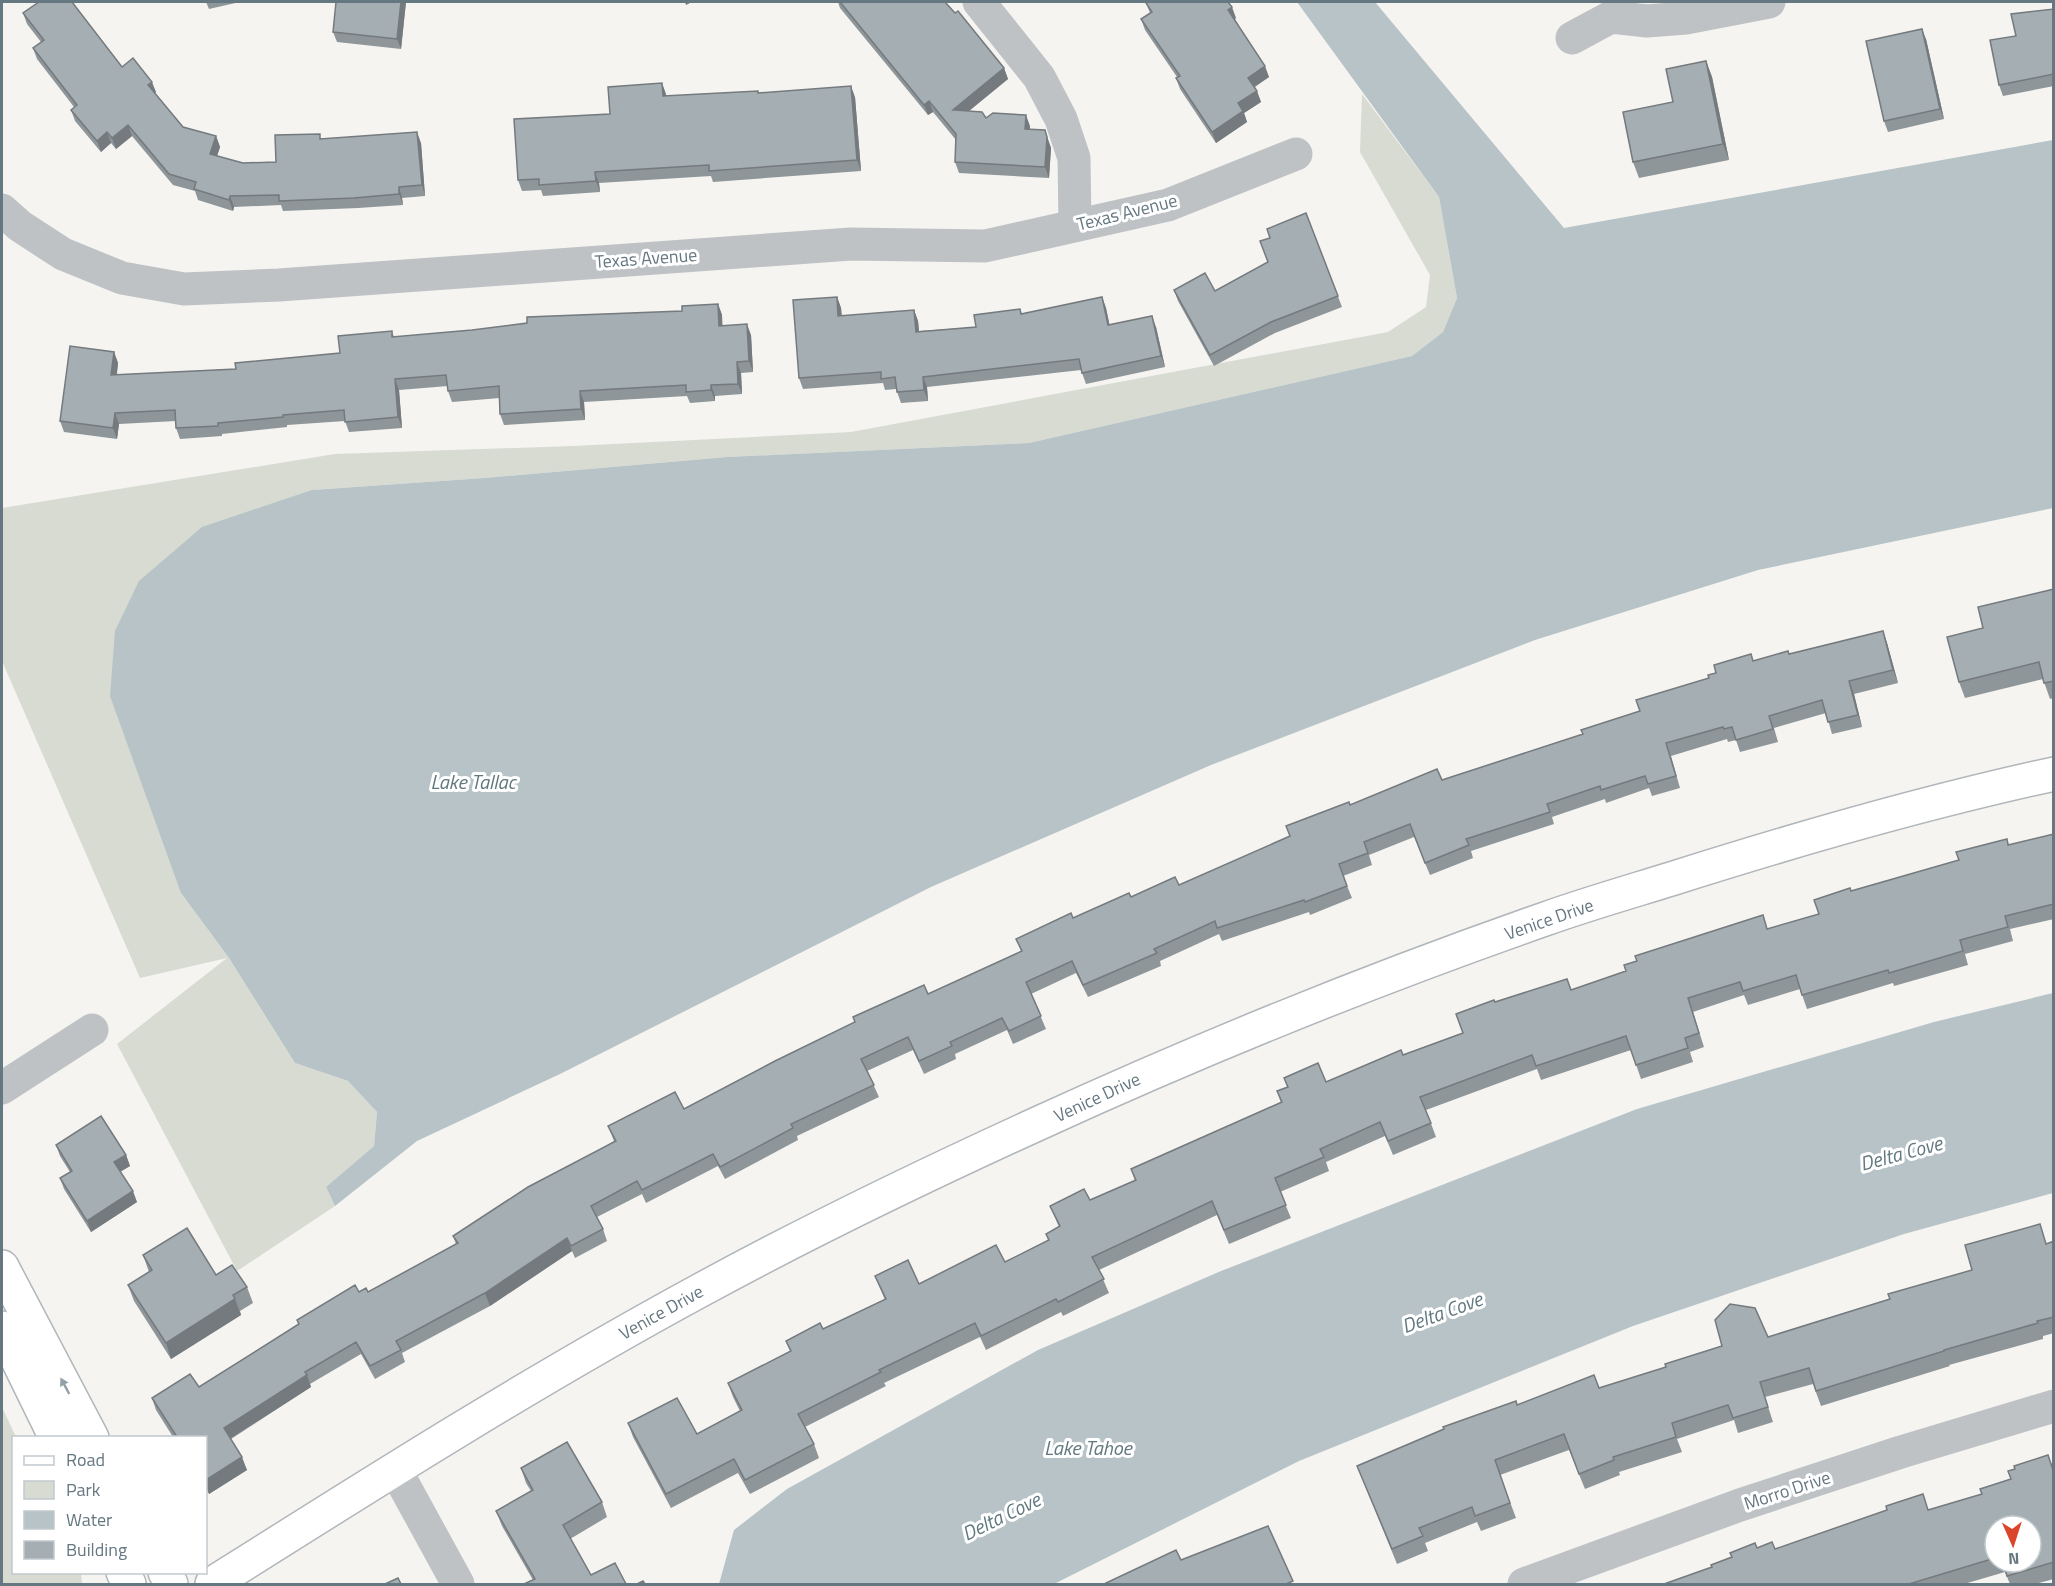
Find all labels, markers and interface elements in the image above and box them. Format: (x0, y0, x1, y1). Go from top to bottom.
street label: Texas Avenue (1074, 186, 1180, 238)
street label: Texas Avenue (594, 241, 698, 275)
water label: Lake Tallac (430, 766, 518, 797)
street label: Venice Drive (1501, 891, 1597, 947)
street label: Venice Drive (1049, 1065, 1145, 1129)
water label: Delta Cove (1856, 1127, 1947, 1179)
street label: Venice Drive (614, 1278, 708, 1346)
water label: Delta Cove (1397, 1282, 1488, 1341)
one-way arrow (60, 1377, 70, 1394)
water label: Lake Tahoe (1044, 1432, 1134, 1463)
legend (12, 1436, 207, 1574)
text: Road (66, 1446, 105, 1473)
street label: Morro Drive (1740, 1463, 1834, 1517)
text: Park (66, 1476, 101, 1503)
water label: Delta Cove (956, 1483, 1047, 1548)
text: Water (66, 1506, 112, 1533)
north arrow (1983, 1514, 2043, 1574)
text: Building (66, 1536, 127, 1563)
text: N (2008, 1547, 2020, 1571)

